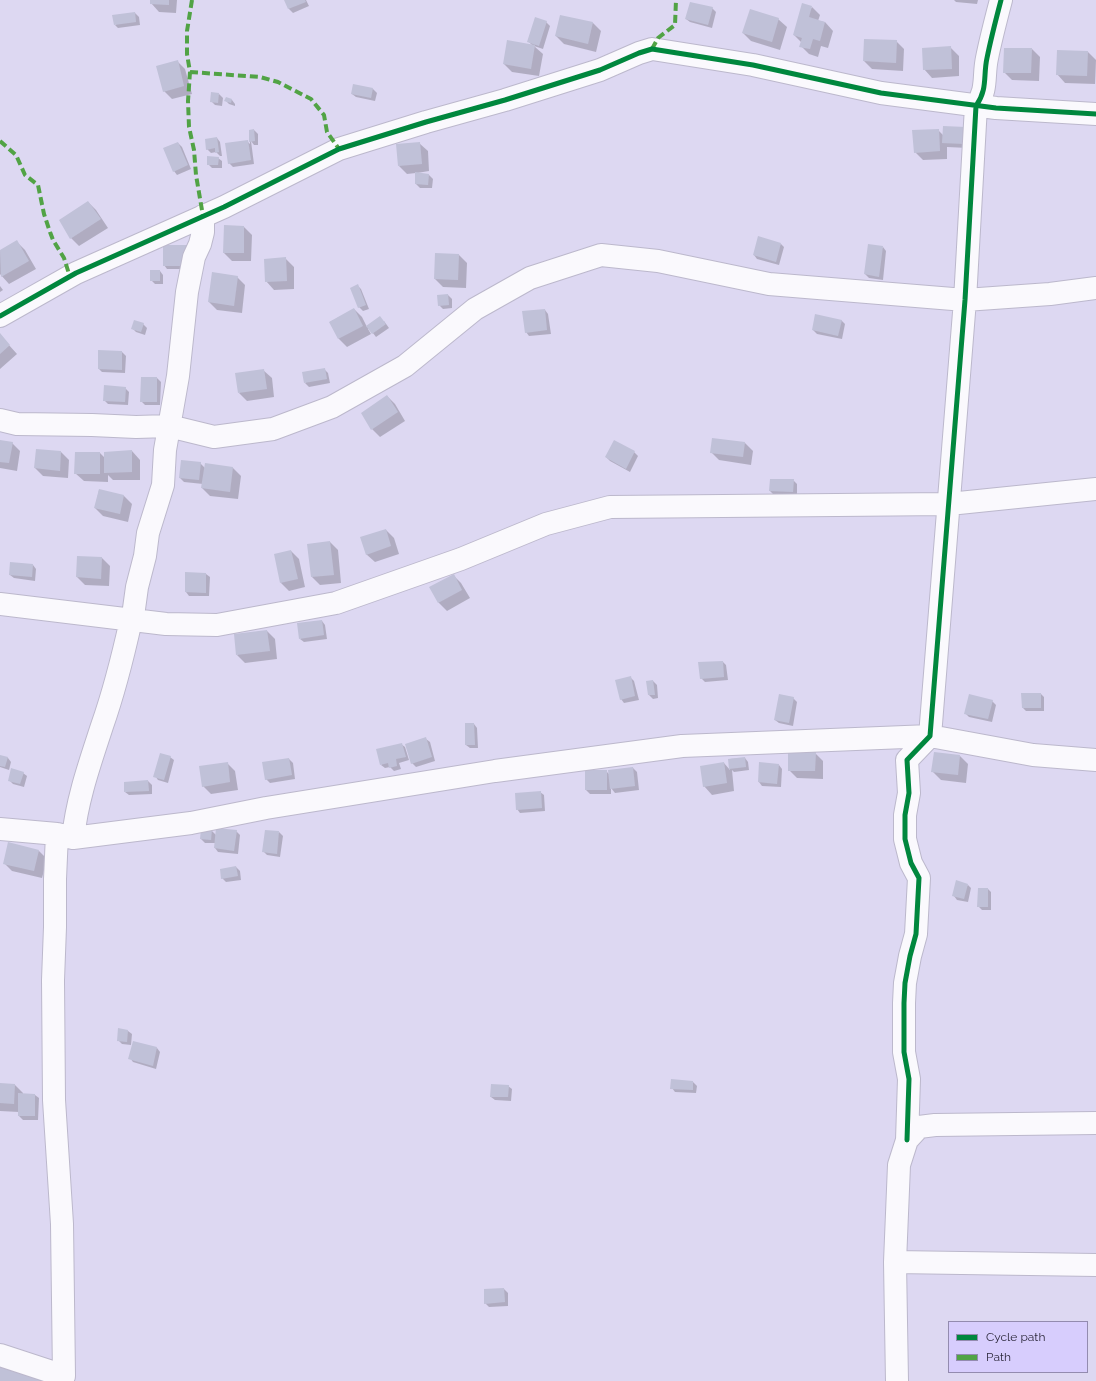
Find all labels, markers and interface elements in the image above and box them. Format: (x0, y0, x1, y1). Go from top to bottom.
legend (948, 1321, 1088, 1373)
text: Cycle path (986, 1330, 1045, 1344)
text: Path (986, 1350, 1011, 1364)

